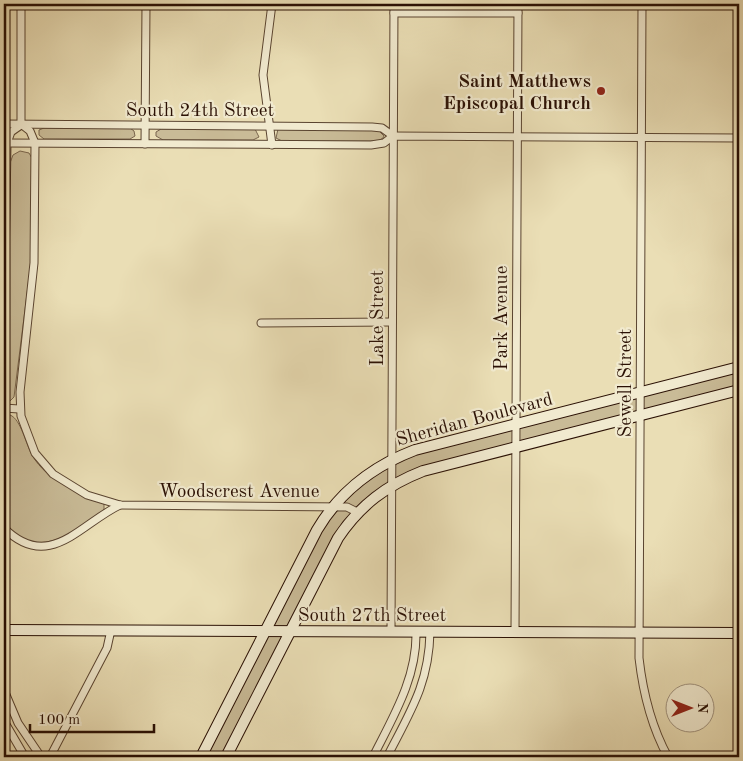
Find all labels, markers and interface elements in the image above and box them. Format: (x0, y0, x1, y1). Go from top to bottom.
place label: Saint Matthews Episcopal Church (443, 73, 591, 114)
marker: Saint Matthews Episcopal Church (595, 85, 607, 97)
street label: South 24th Street (126, 102, 274, 121)
street label: Park Avenue (493, 266, 512, 370)
street label: Lake Street (369, 270, 388, 366)
street label: Sewell Street (617, 328, 636, 438)
street label: Sheridan Boulevard (394, 390, 555, 451)
street label: Woodscrest Avenue (159, 483, 319, 502)
street label: South 27th Street (298, 607, 446, 626)
north arrow (666, 684, 716, 734)
scale bar (30, 701, 154, 733)
text: N (695, 703, 709, 714)
text: 100 m (38, 713, 80, 728)

